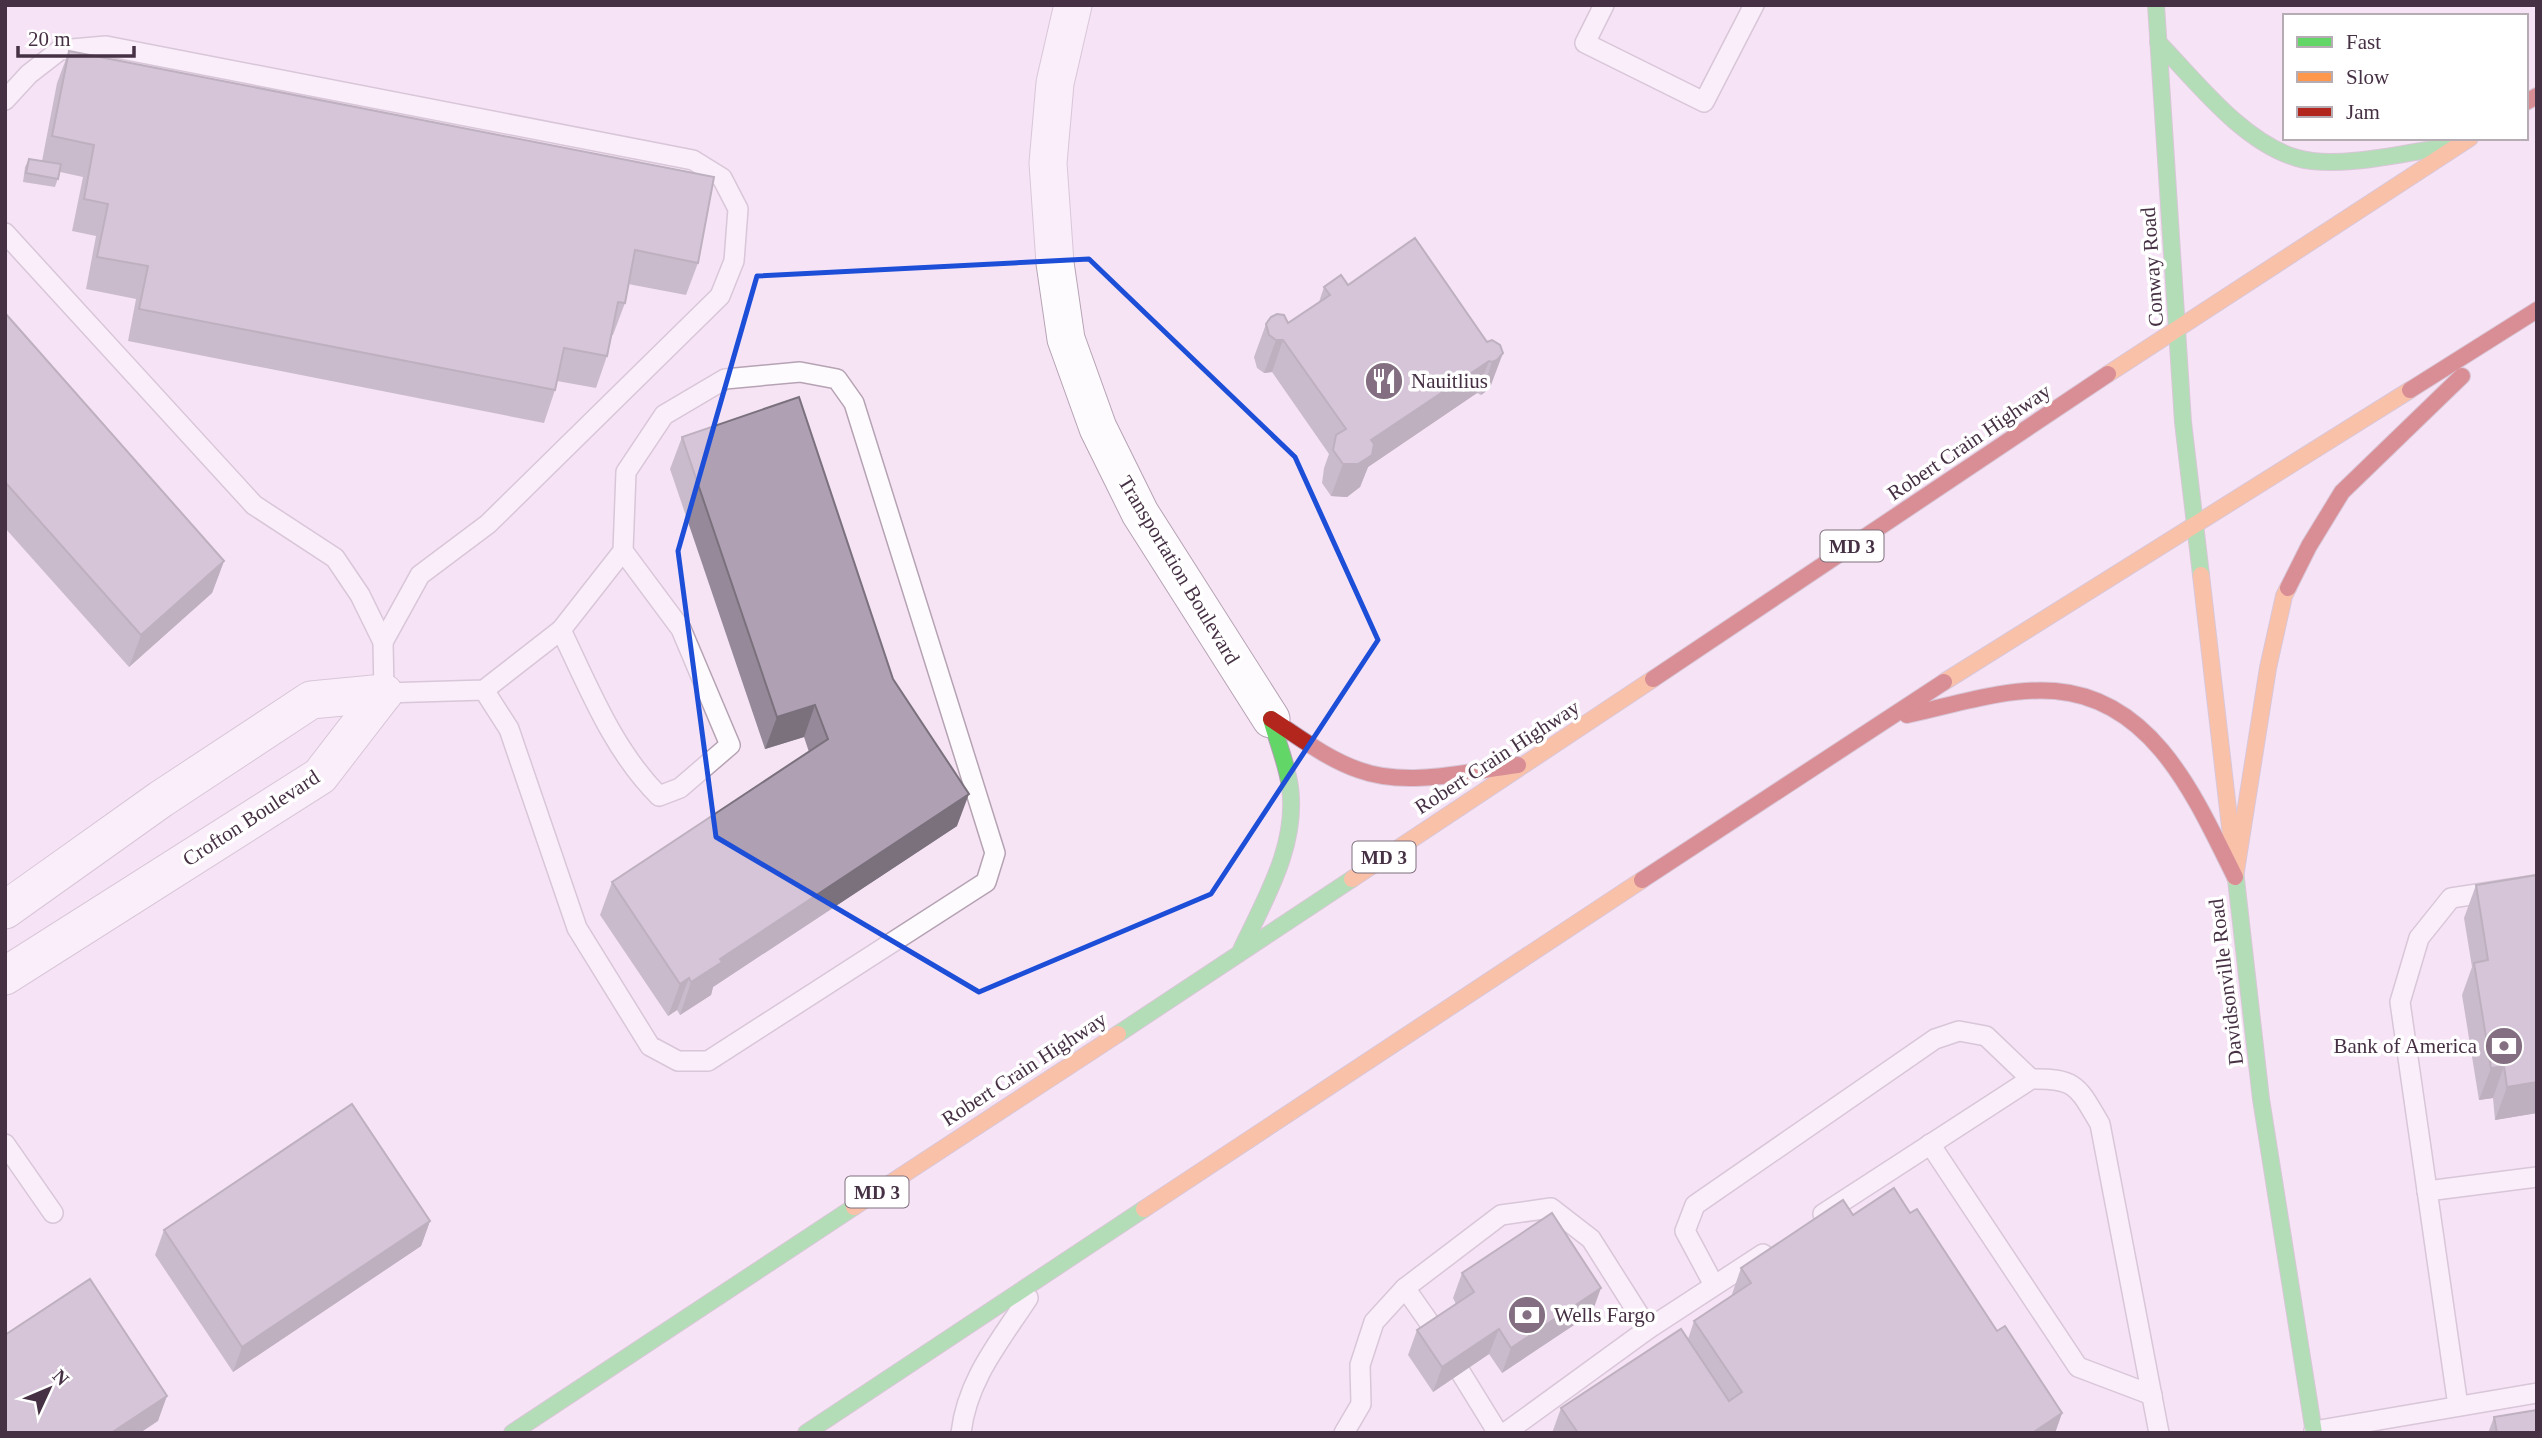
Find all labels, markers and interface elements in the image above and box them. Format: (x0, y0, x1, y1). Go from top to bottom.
scale bar (18, 14, 133, 58)
legend (2283, 14, 2528, 140)
text: 20 m (28, 27, 71, 51)
text: Fast (2346, 30, 2381, 54)
text: Slow (2346, 65, 2390, 89)
text: Jam (2346, 100, 2380, 124)
street label: Conway Road (2136, 206, 2168, 327)
restaurant icon: Nauitlius (1363, 360, 1405, 402)
place label: Nauitlius (1411, 369, 1488, 393)
street label: Robert Crain Highway (1883, 378, 2055, 505)
street label: Transportation Boulevard (1113, 471, 1245, 669)
road number: MD 3 (1820, 530, 1884, 562)
street label: Robert Crain Highway (1410, 695, 1584, 819)
street label: Crofton Boulevard (178, 765, 324, 871)
road number: MD 3 (1352, 842, 1416, 872)
street label: Davidsonville Road (2204, 897, 2248, 1067)
street label: Robert Crain Highway (937, 1007, 1111, 1131)
bank icon: Bank of America (2483, 1025, 2525, 1067)
place label: Bank of America (2334, 1034, 2478, 1058)
road number: MD 3 (846, 1176, 908, 1208)
bank icon: Wells Fargo (1506, 1294, 1548, 1336)
place label: Wells Fargo (1554, 1303, 1655, 1327)
north arrow (14, 1354, 84, 1424)
text: N (49, 1365, 73, 1390)

